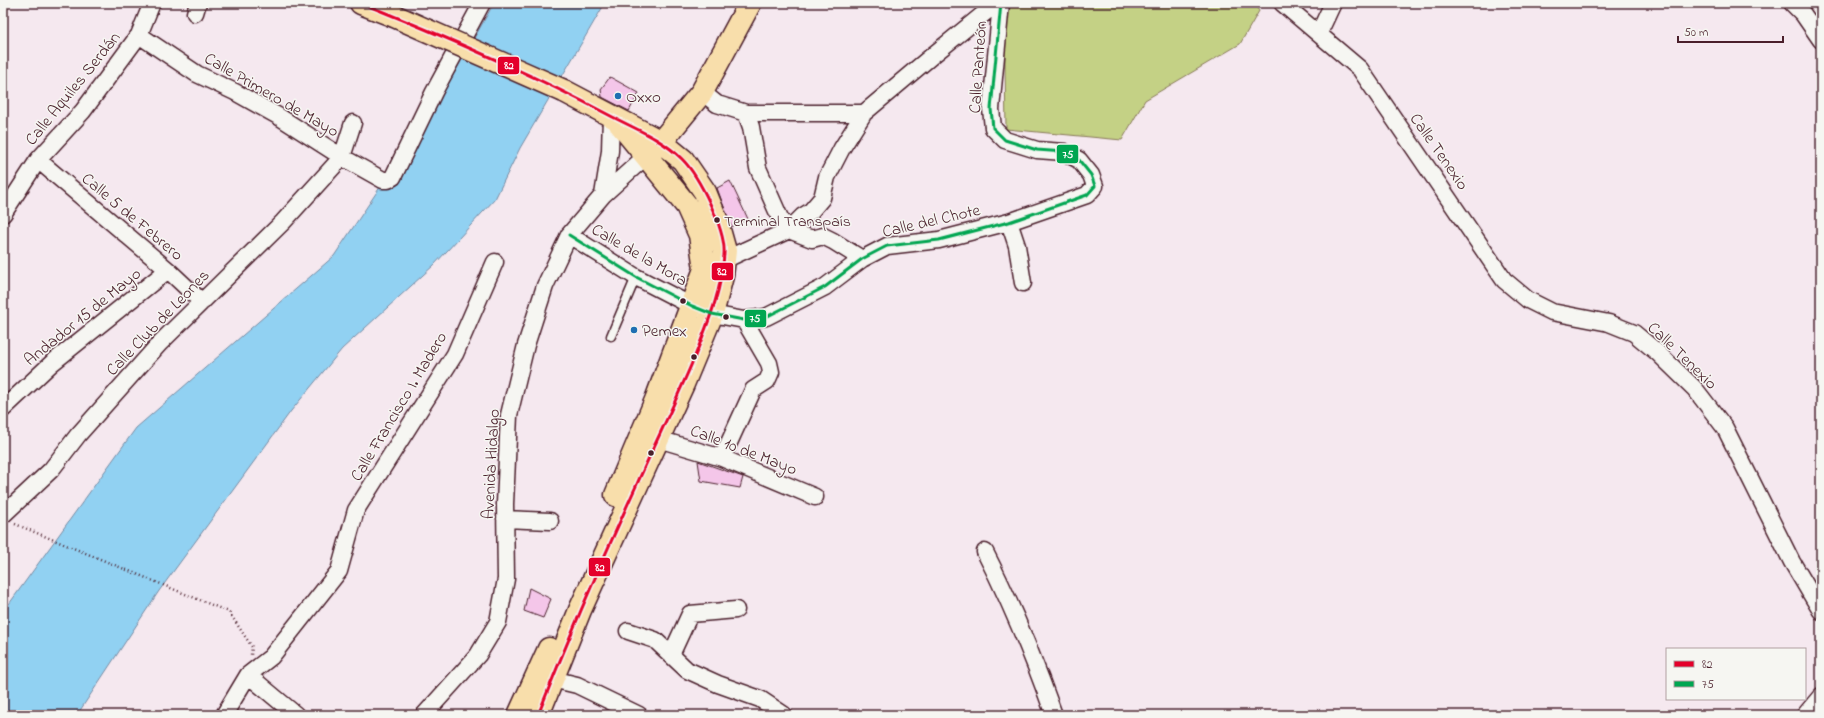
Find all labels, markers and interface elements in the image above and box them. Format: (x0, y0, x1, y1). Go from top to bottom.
scale bar (1678, 18, 1783, 44)
street label: Calle Panteón (963, 20, 994, 114)
text: 50 m (1684, 24, 1708, 42)
street label: Calle Aquiles Serdán (19, 27, 127, 151)
street label: Calle Primero de Mayo (199, 46, 344, 145)
line badge: 82 (497, 56, 520, 75)
text: 82 (503, 58, 514, 74)
place label: Oxxo (626, 85, 661, 110)
marker: Oxxo (613, 91, 623, 101)
street label: Calle Tenexio (1403, 108, 1475, 196)
line badge: 75 (1056, 144, 1079, 164)
text: 75 (1063, 147, 1074, 163)
street label: Calle 5 de Febrero (76, 167, 188, 267)
street label: Calle del Chote (880, 198, 983, 245)
place label: Terminal Transpaís (724, 210, 851, 234)
marker: Terminal Transpaís (712, 215, 722, 225)
street label: Calle de la Mora (586, 218, 692, 293)
street label: Andador 15 de Mayo (19, 262, 148, 373)
line badge: 82 (711, 262, 734, 281)
street label: Calle Club de Leones (100, 264, 216, 382)
text: 82 (716, 264, 727, 280)
unlabelled marker (678, 296, 688, 306)
line badge: 75 (744, 309, 767, 328)
text: 75 (750, 311, 761, 327)
unlabelled marker (721, 312, 731, 322)
street label: Calle Tenexio (1641, 316, 1723, 396)
place label: Pemex (642, 319, 687, 344)
marker: Pemex (629, 325, 639, 335)
street label: Calle Francisco I. Madero (345, 327, 454, 486)
unlabelled marker (689, 352, 699, 362)
street label: Avenida Hidalgo (476, 408, 509, 520)
street label: Calle 10 de Mayo (686, 419, 801, 483)
unlabelled marker (646, 448, 656, 458)
line badge: 82 (588, 557, 611, 577)
text: 82 (594, 560, 605, 576)
legend (1666, 648, 1806, 700)
text: 82 (1702, 656, 1713, 674)
text: 75 (1702, 676, 1714, 694)

